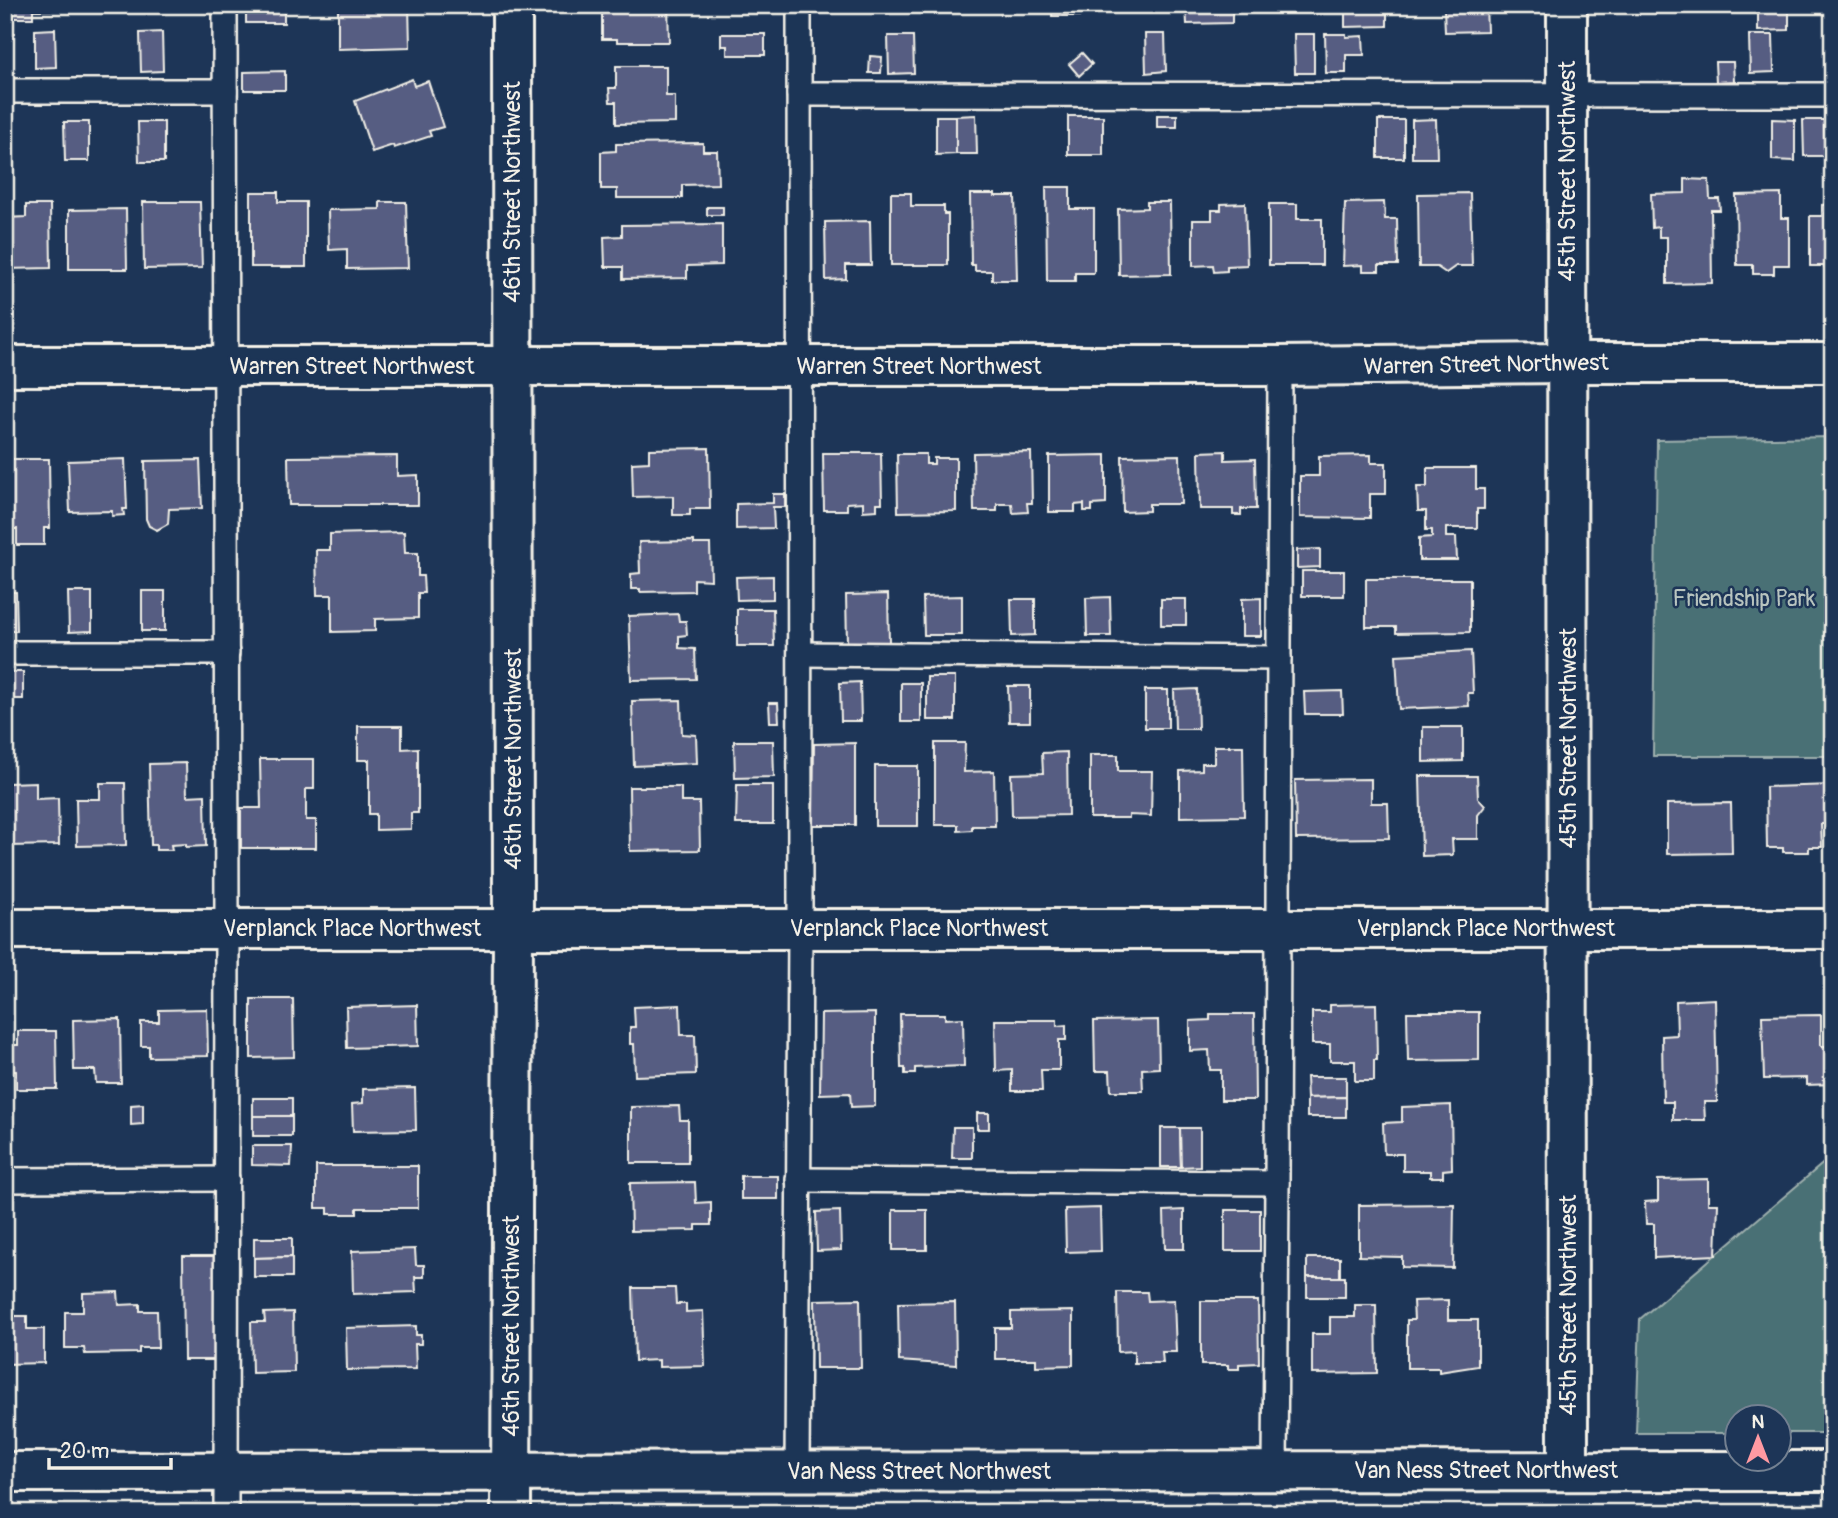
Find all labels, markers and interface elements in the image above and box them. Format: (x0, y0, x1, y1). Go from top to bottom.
street label: 45th Street Northwest (1553, 60, 1582, 281)
street label: 46th Street Northwest (498, 80, 527, 303)
street label: Warren Street Northwest (1363, 348, 1610, 381)
street label: Warren Street Northwest (229, 352, 475, 381)
street label: Warren Street Northwest (796, 352, 1042, 381)
park label: Friendship Park (1673, 584, 1816, 613)
street label: 45th Street Northwest (1554, 627, 1583, 848)
street label: 46th Street Northwest (499, 647, 528, 870)
street label: Verplanck Place Northwest (223, 914, 482, 943)
street label: Verplanck Place Northwest (790, 914, 1049, 943)
street label: Verplanck Place Northwest (1357, 914, 1616, 943)
street label: 45th Street Northwest (1554, 1194, 1583, 1415)
street label: 46th Street Northwest (497, 1214, 526, 1437)
north arrow (1722, 1402, 1792, 1472)
text: N (1752, 1410, 1765, 1434)
scale bar (49, 1427, 172, 1471)
text: 20 m (60, 1438, 109, 1465)
street label: Van Ness Street Northwest (1354, 1456, 1619, 1485)
street label: Van Ness Street Northwest (787, 1457, 1052, 1486)

